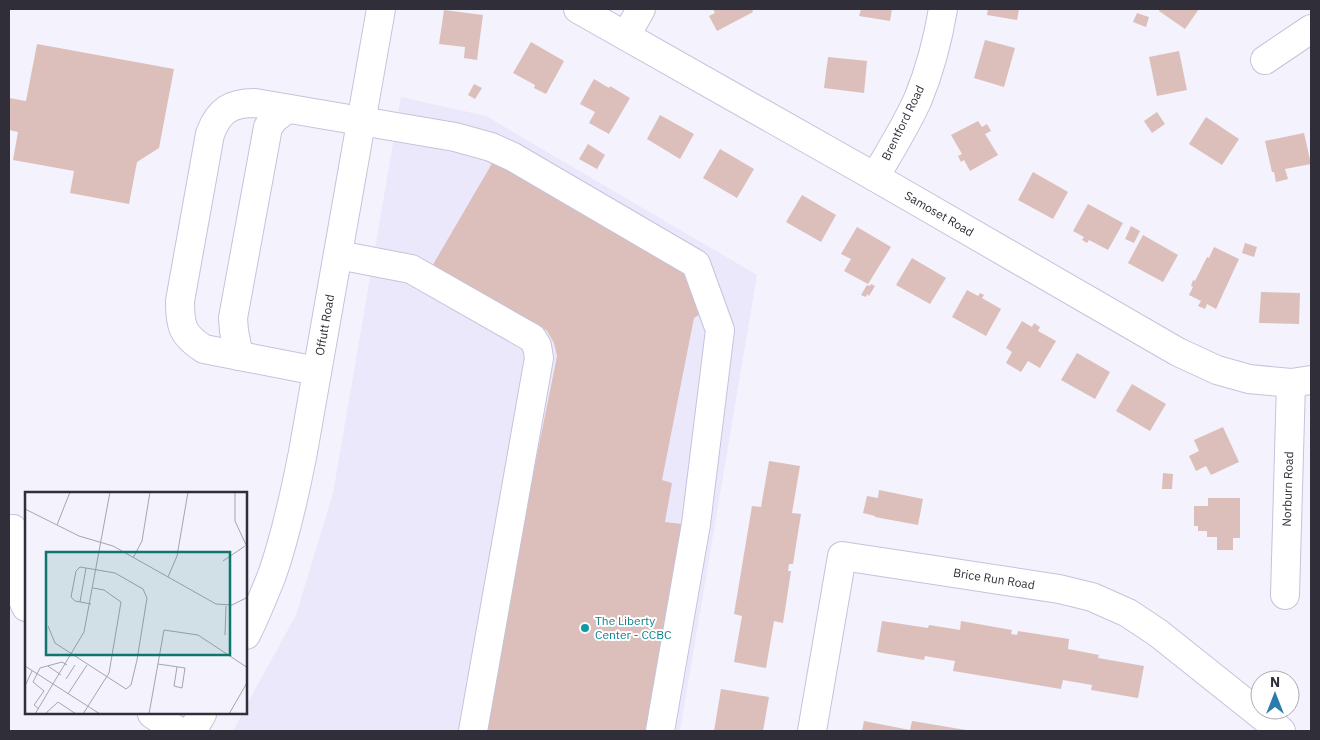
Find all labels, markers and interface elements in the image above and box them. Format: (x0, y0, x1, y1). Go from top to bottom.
street label: Brentford Road (878, 83, 927, 163)
street label: Samoset Road (902, 188, 977, 239)
street label: Offutt Road (312, 293, 337, 357)
street label: Norburn Road (1279, 451, 1296, 527)
inset map (25, 492, 248, 715)
street label: Brice Run Road (952, 565, 1036, 592)
place label: The Liberty Center - CCBC (595, 613, 672, 642)
marker: The Liberty Center - CCBC (579, 622, 591, 634)
north arrow (1250, 670, 1300, 720)
text: N (1270, 673, 1280, 691)

